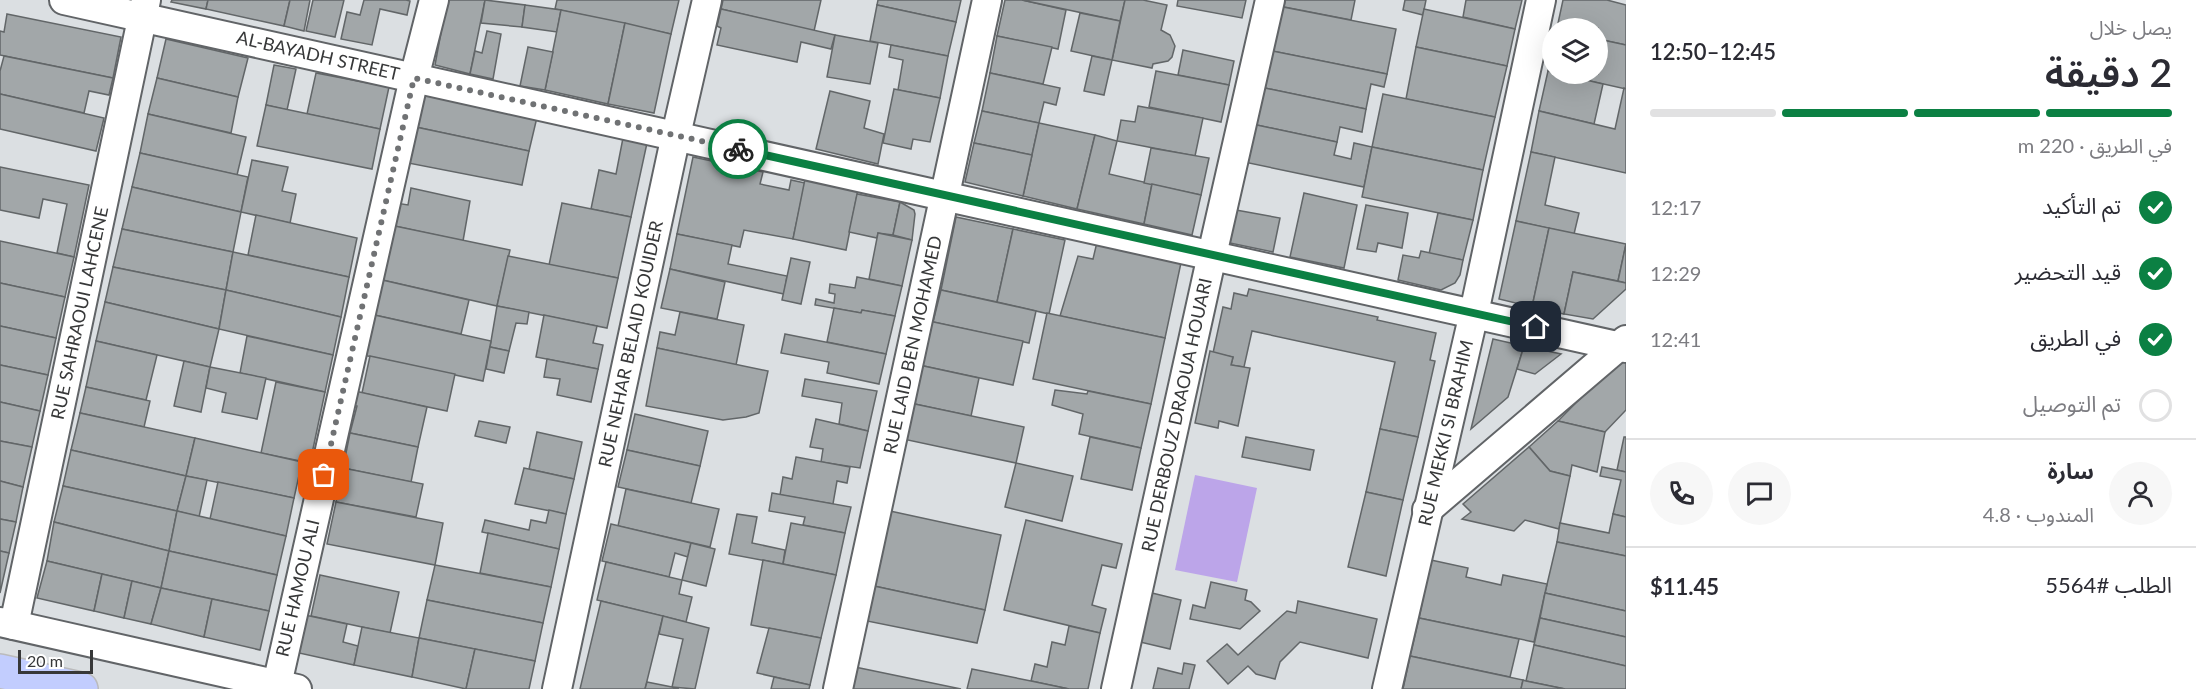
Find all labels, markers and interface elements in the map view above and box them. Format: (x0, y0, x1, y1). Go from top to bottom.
text: يصل خلال (2090, 15, 2172, 39)
map controls (1542, 18, 1608, 84)
button: layers (1542, 18, 1608, 84)
street label: AL-BAYADH STREET (235, 26, 402, 85)
text: 12:45–12:50 (1650, 38, 1776, 65)
text: 2 دقيقة (2045, 49, 2172, 95)
courier (708, 119, 768, 179)
icon: bike (722, 133, 755, 166)
text: في الطريق · 220 m (2018, 133, 2172, 157)
icon: check (2139, 191, 2172, 224)
text: تم التأكيد (2042, 192, 2121, 219)
text: 12:17 (1650, 195, 1701, 219)
street label: RUE SAHRAOUI LAHCENE (46, 204, 112, 421)
street label: RUE NEHAR BELAID KOUIDER (593, 218, 667, 469)
street label: RUE LAID BEN MOHAMED (878, 234, 946, 456)
icon: check (2139, 257, 2172, 290)
text: قيد التحضير (2015, 258, 2121, 285)
text: 12:29 (1650, 261, 1701, 285)
street label: RUE DERBOUZ DRAOUA HOUARI (1136, 276, 1216, 554)
pin (1510, 301, 1561, 352)
icon: home (1519, 310, 1552, 343)
icon: check (2139, 323, 2172, 356)
text: في الطريق (2030, 324, 2121, 351)
text: 12:41 (1650, 327, 1701, 351)
street label: RUE MEKKI SI BRAHIM (1413, 338, 1477, 528)
text: تم التوصيل (2023, 390, 2121, 417)
pin (298, 449, 349, 500)
text: سارة (2048, 457, 2094, 484)
icon: bag (307, 458, 340, 491)
button: phone (1650, 462, 1713, 525)
button: chat (1728, 462, 1791, 525)
button: person (2109, 462, 2172, 525)
text: المندوب · 4.8 (1983, 502, 2094, 526)
street label: RUE HAMOU ALI (271, 517, 324, 659)
text: الطلب #5564 (2045, 571, 2172, 598)
text: $11.45 (1650, 573, 1719, 600)
scale bar (18, 647, 93, 674)
text: 20 m (27, 651, 63, 670)

